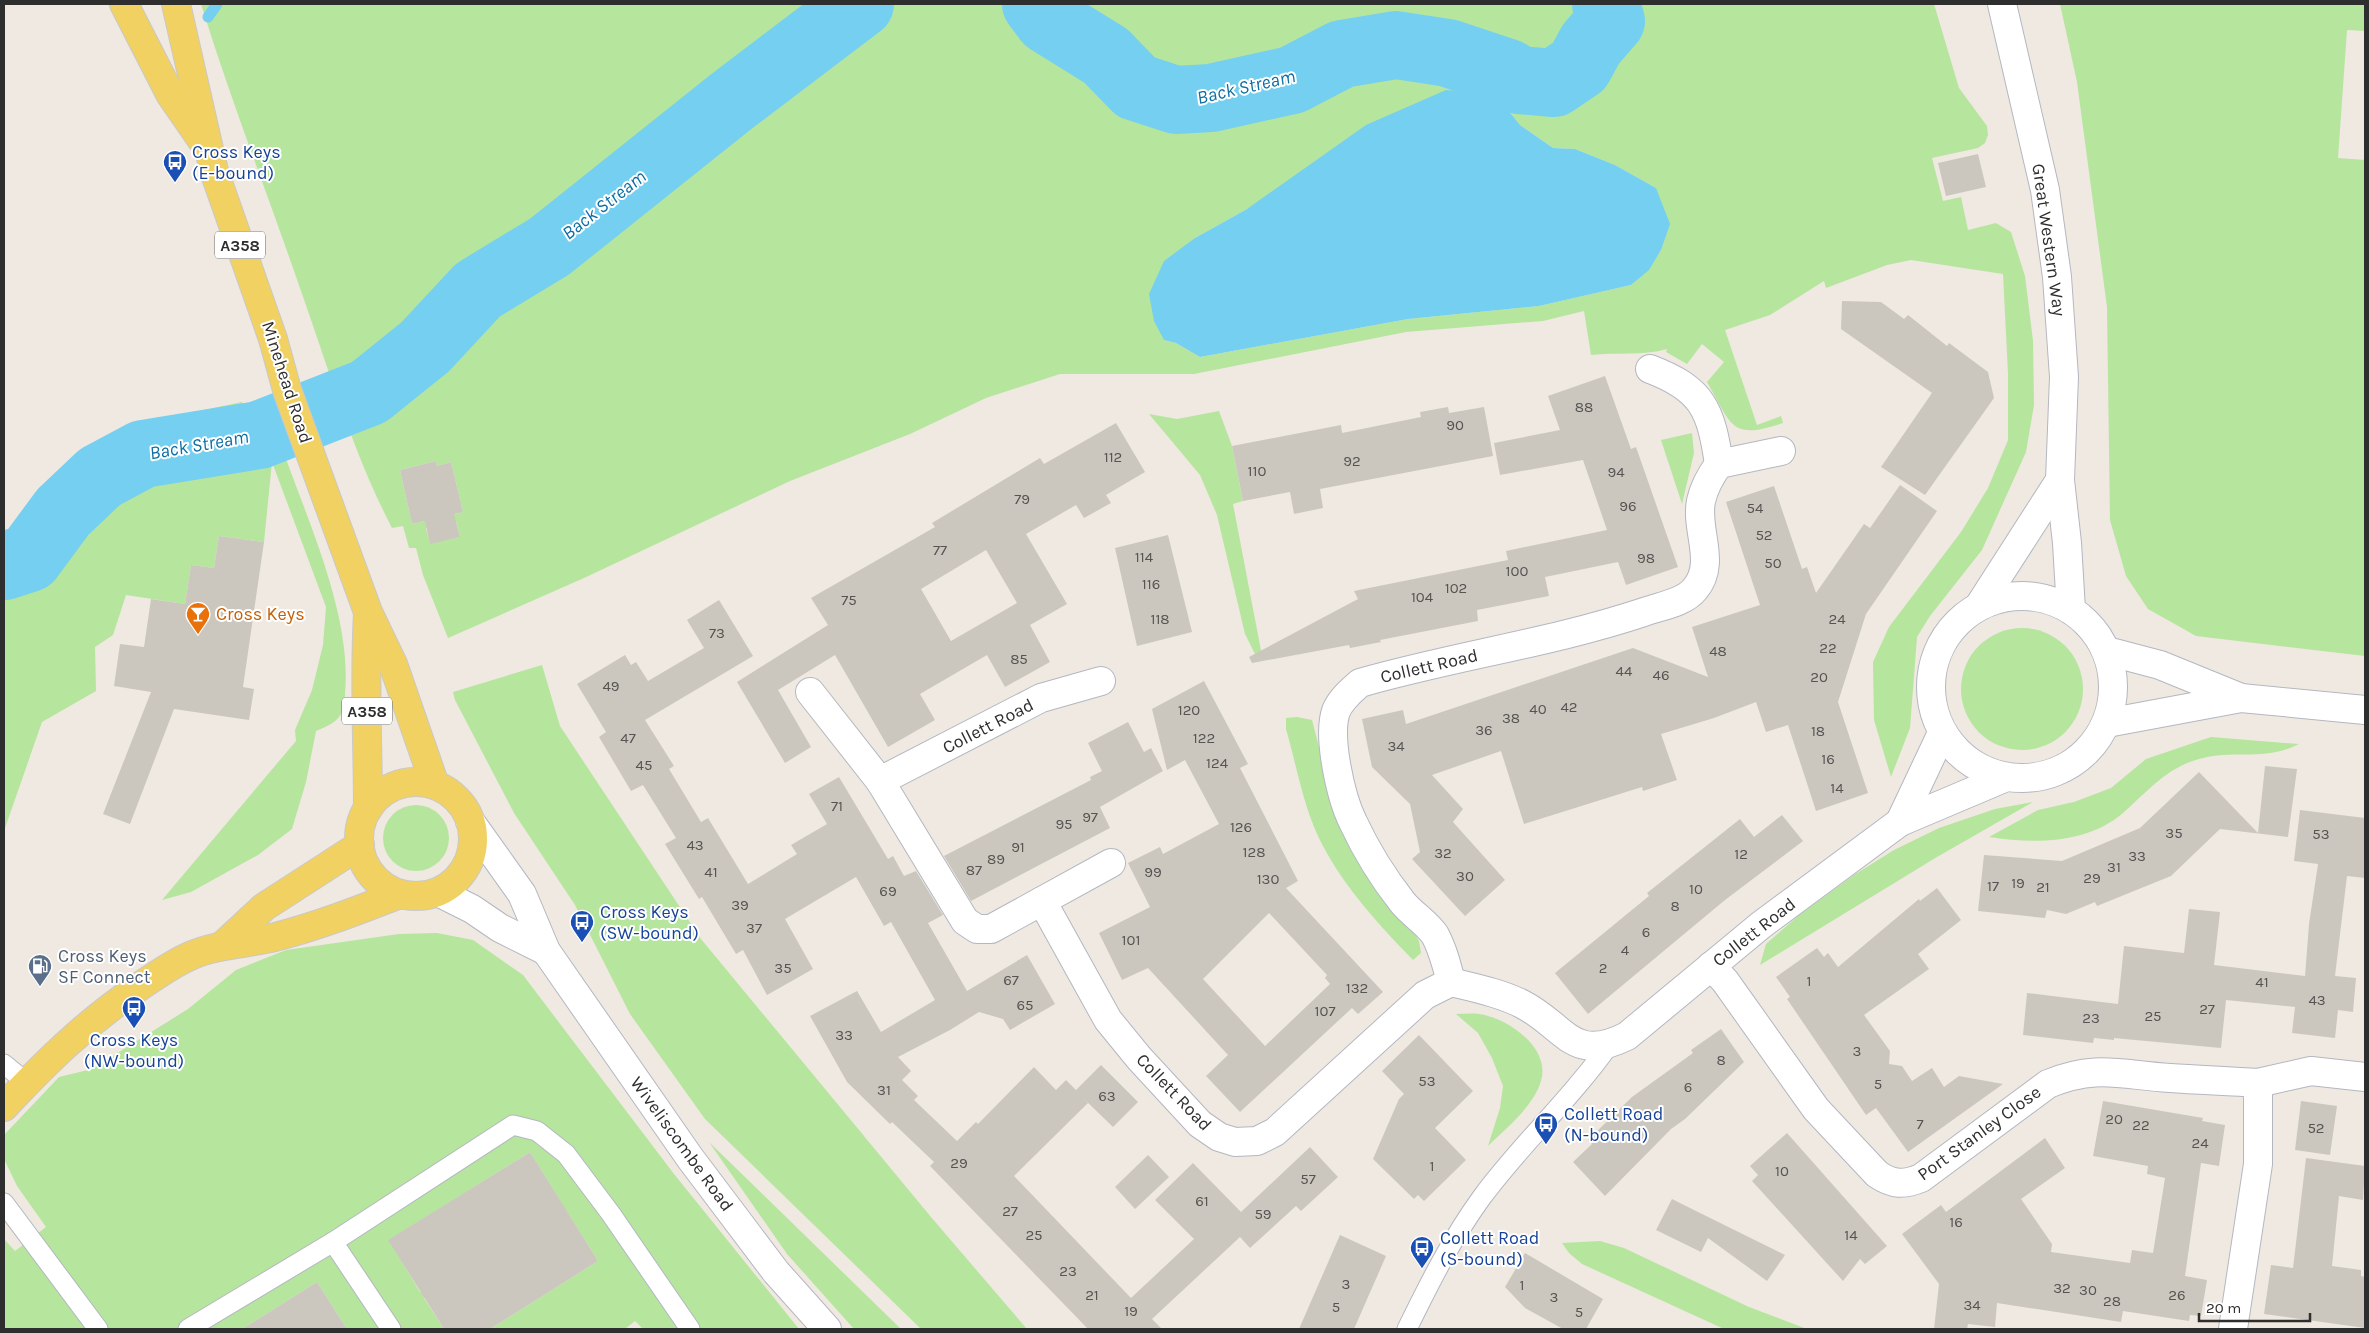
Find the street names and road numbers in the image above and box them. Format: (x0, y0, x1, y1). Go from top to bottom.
street label: Great Western Way (2027, 162, 2071, 318)
road number: A358 (215, 232, 265, 258)
street label: Minehead Road (257, 318, 317, 446)
street label: Collett Road (1378, 644, 1480, 688)
street label: Collett Road (939, 694, 1037, 758)
road number: A358 (342, 698, 392, 724)
street label: Collett Road (1708, 893, 1800, 971)
street label: Collett Road (1132, 1049, 1216, 1135)
street label: Wiveliscombe Road (626, 1072, 738, 1216)
street label: Port Stanley Close (1913, 1081, 2045, 1185)

